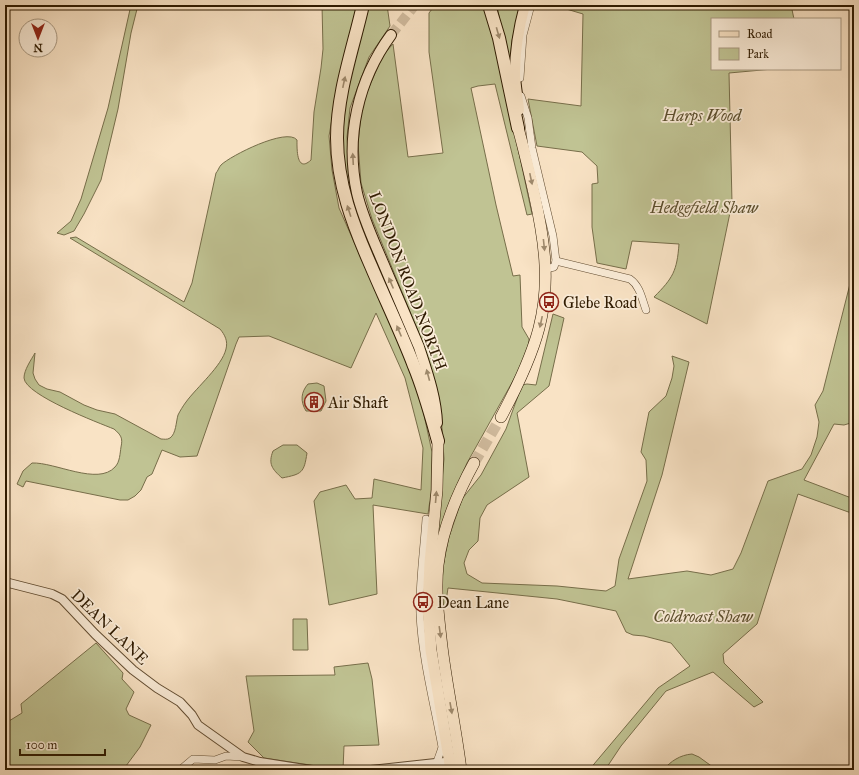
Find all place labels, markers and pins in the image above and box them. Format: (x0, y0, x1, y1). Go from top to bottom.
bus stop icon: Glebe Road (538, 291, 560, 313)
place label: Glebe Road (563, 293, 638, 312)
building icon: Air Shaft (303, 391, 325, 413)
place label: Air Shaft (327, 393, 389, 412)
bus stop icon: Dean Lane (412, 591, 434, 613)
place label: Dean Lane (437, 593, 509, 612)

